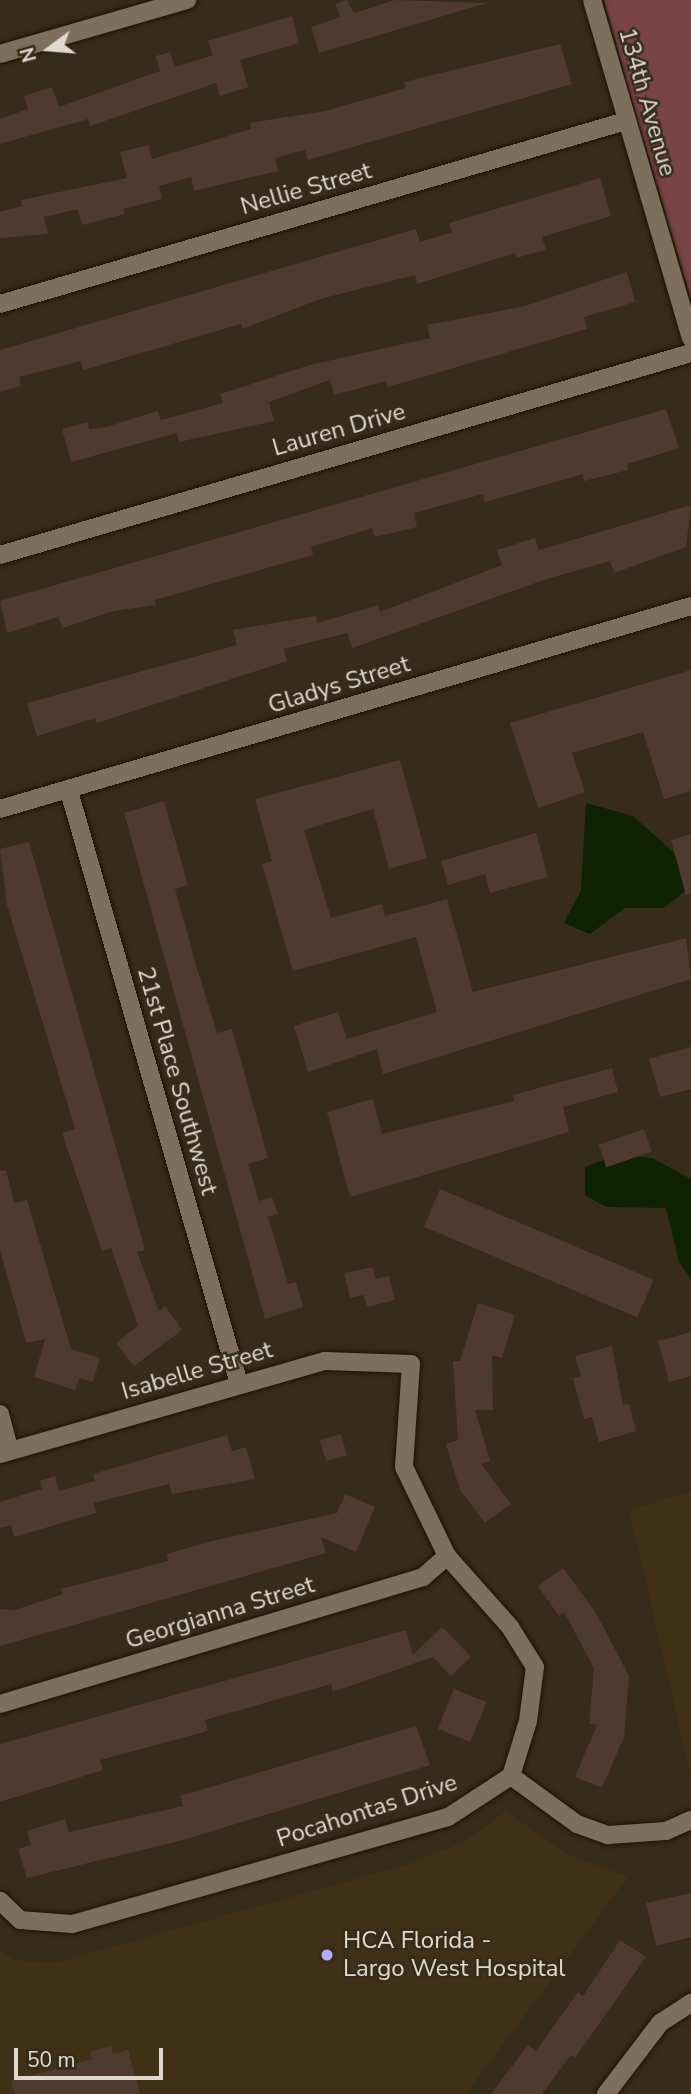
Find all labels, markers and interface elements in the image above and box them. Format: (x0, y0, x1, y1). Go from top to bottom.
north arrow (14, 14, 84, 84)
street label: 134th Avenue (612, 24, 682, 180)
text: N (14, 44, 43, 65)
street label: Nellie Street (237, 157, 375, 221)
street label: Lauren Drive (269, 397, 409, 463)
street label: Gladys Street (265, 650, 413, 720)
street label: 21st Place Southwest (131, 964, 223, 1198)
street label: Isabelle Street (118, 1336, 276, 1406)
street label: Georgianna Street (122, 1571, 318, 1655)
street label: Pocahontas Drive (273, 1768, 461, 1854)
place label: HCA Florida - Largo West Hospital (343, 1927, 565, 1983)
marker: HCA Florida - Largo West Hospital (317, 1945, 337, 1965)
scale bar (18, 2035, 166, 2078)
text: 50 m (27, 2046, 76, 2074)

